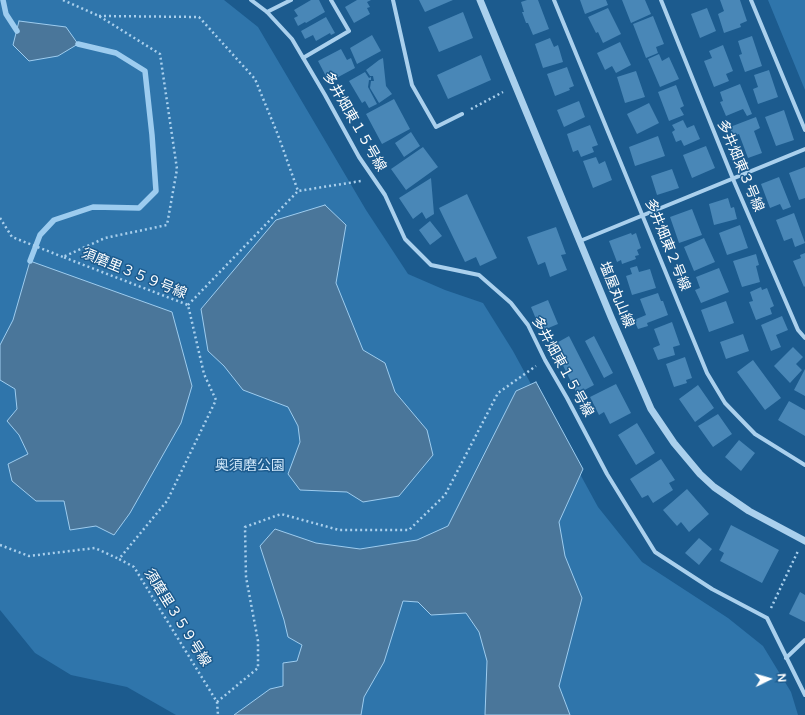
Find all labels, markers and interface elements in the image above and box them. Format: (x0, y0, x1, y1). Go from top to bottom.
street label: 多井畑東１５号線 (319, 69, 389, 175)
street label: 多井畑東３号線 (713, 118, 767, 214)
street label: 多井畑東２号線 (641, 196, 693, 294)
street label: 須磨里３５９号線 (79, 245, 189, 303)
street label: 塩屋丸山線 (595, 259, 637, 331)
street label: 多井畑東１５号線 (528, 314, 596, 420)
park label: 奥須磨公園 (215, 458, 285, 474)
street label: 須磨里３５９号線 (140, 566, 214, 670)
north arrow (749, 659, 789, 699)
text: N (775, 673, 788, 683)

